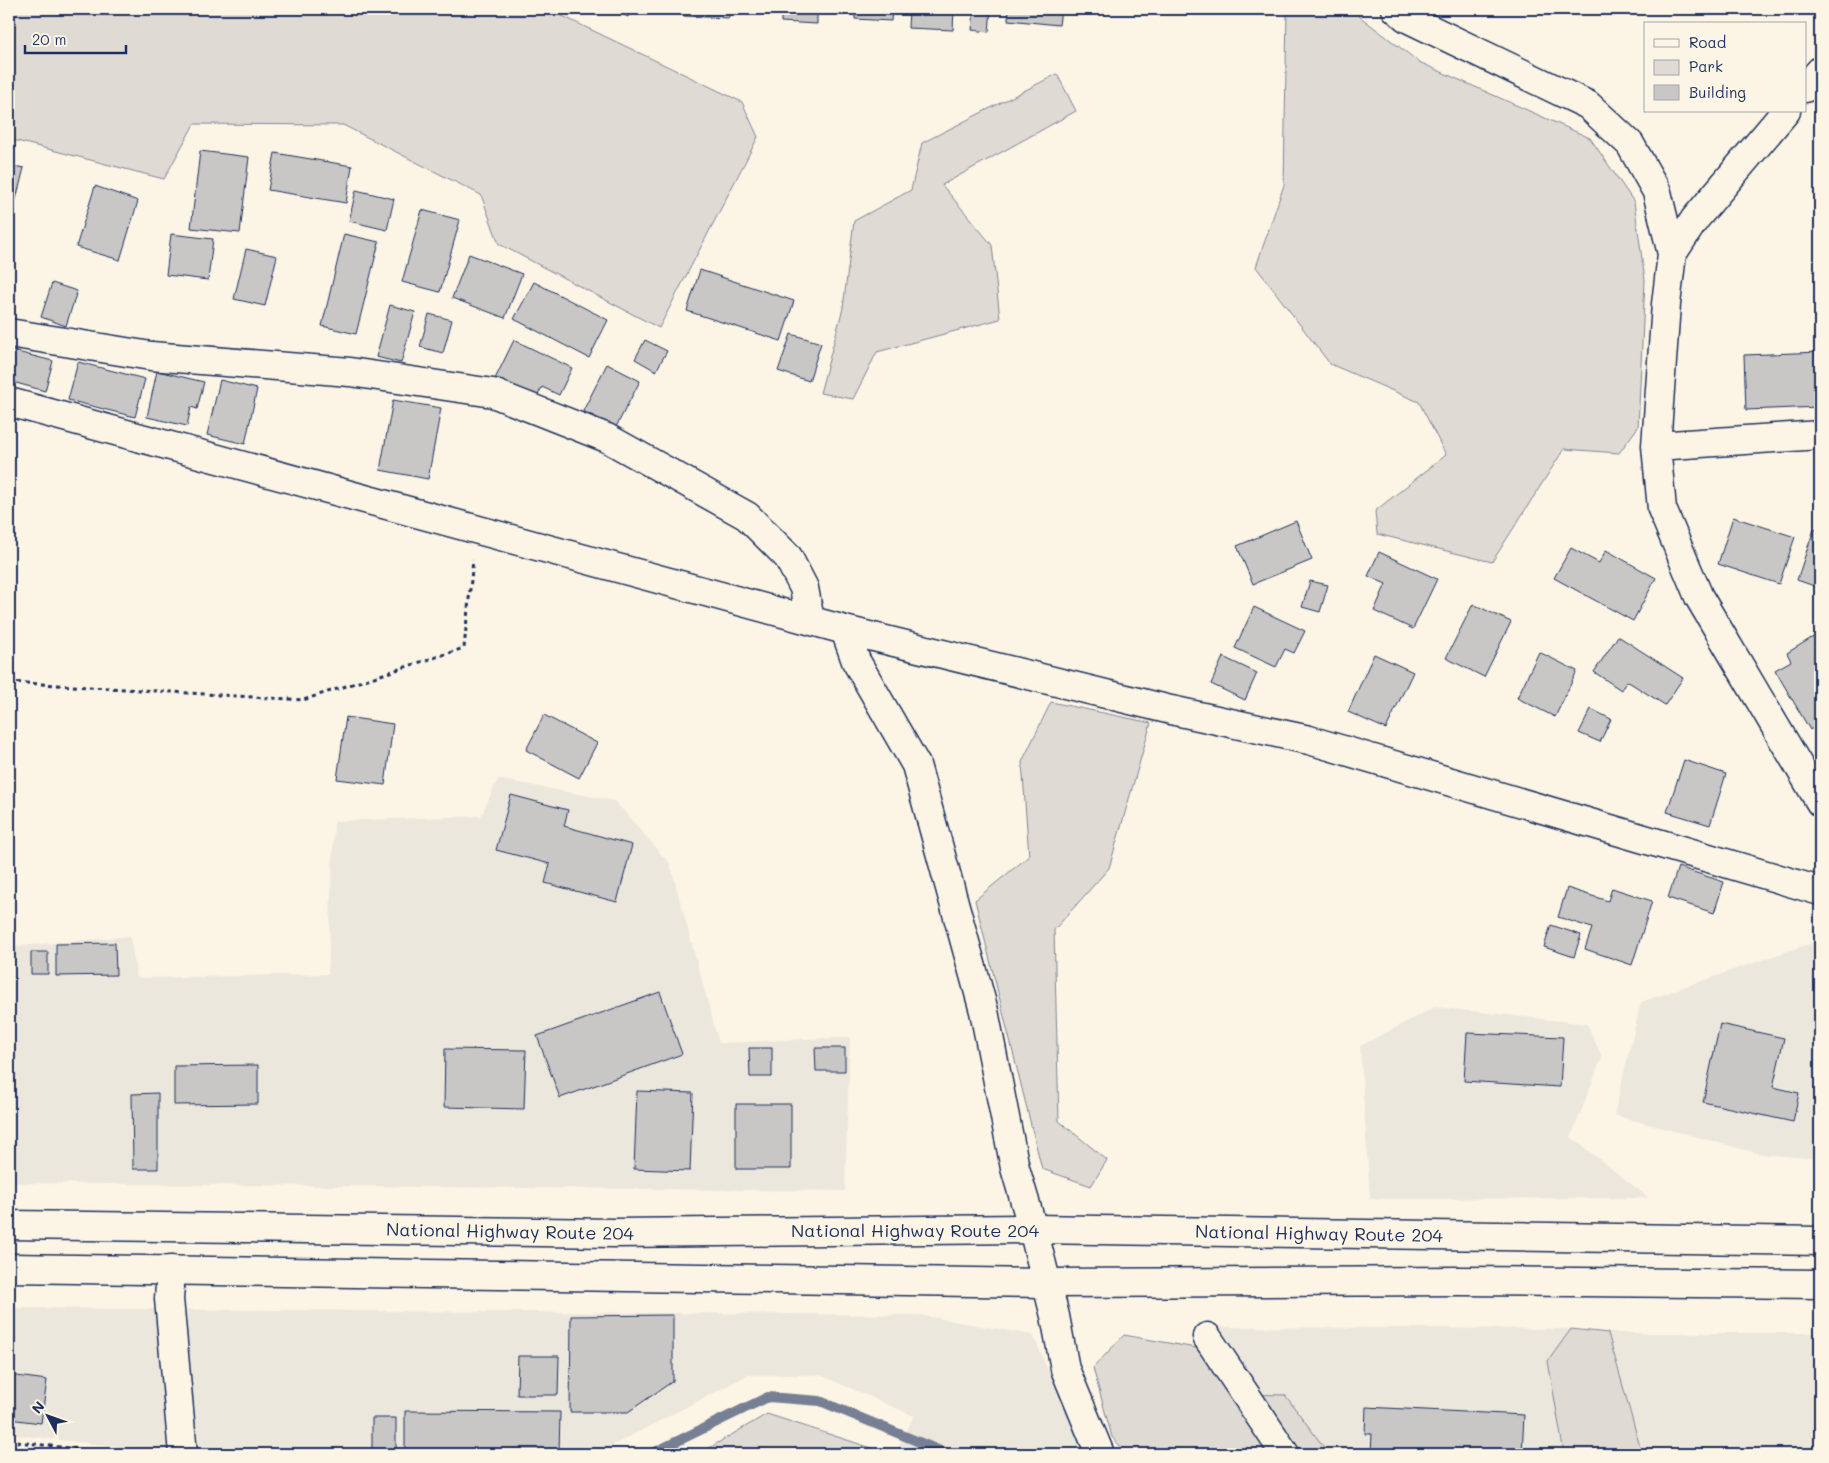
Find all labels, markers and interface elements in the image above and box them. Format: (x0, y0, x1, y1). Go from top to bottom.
scale bar (25, 22, 126, 54)
legend (1644, 22, 1806, 112)
text: 20 m (32, 29, 66, 49)
text: Road (1689, 32, 1726, 52)
text: Park (1689, 56, 1723, 76)
text: Building (1689, 82, 1746, 102)
street label: National Highway Route 204 (386, 1217, 635, 1245)
street label: National Highway Route 204 (791, 1218, 1039, 1242)
street label: National Highway Route 204 (1195, 1219, 1444, 1247)
north arrow (22, 1390, 72, 1440)
text: N (27, 1397, 48, 1417)

